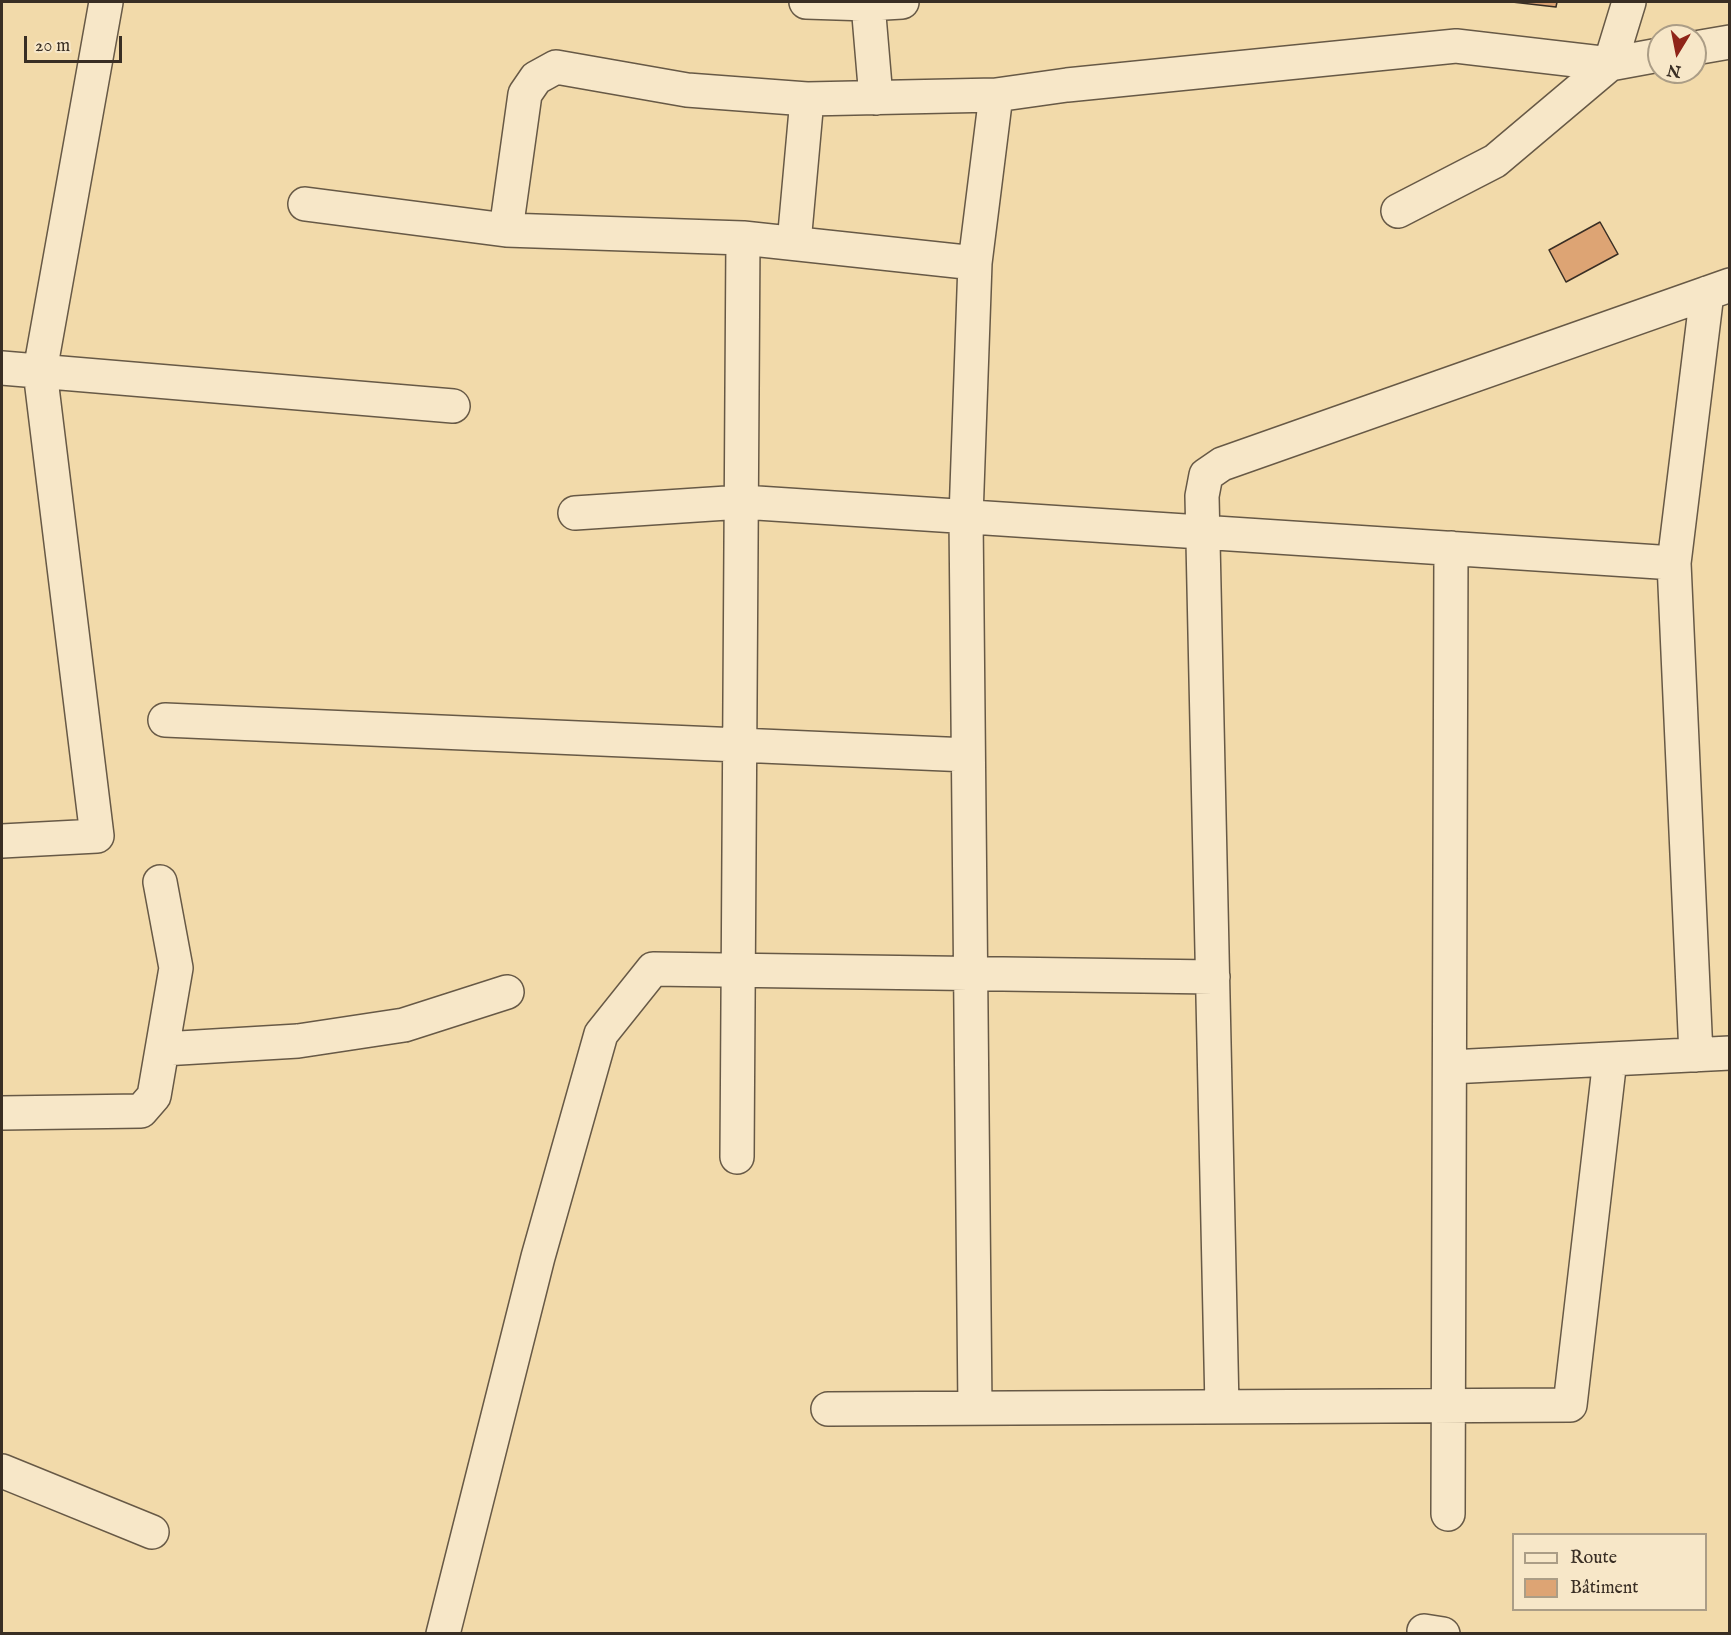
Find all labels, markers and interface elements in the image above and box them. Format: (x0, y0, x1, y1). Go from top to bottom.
scale bar (27, 24, 124, 62)
north arrow (1647, 24, 1707, 84)
text: 20 m (35, 35, 70, 58)
text: N (1666, 59, 1683, 81)
legend (1512, 1533, 1707, 1611)
text: Route (1570, 1547, 1617, 1570)
text: Bâtiment (1570, 1577, 1639, 1600)

